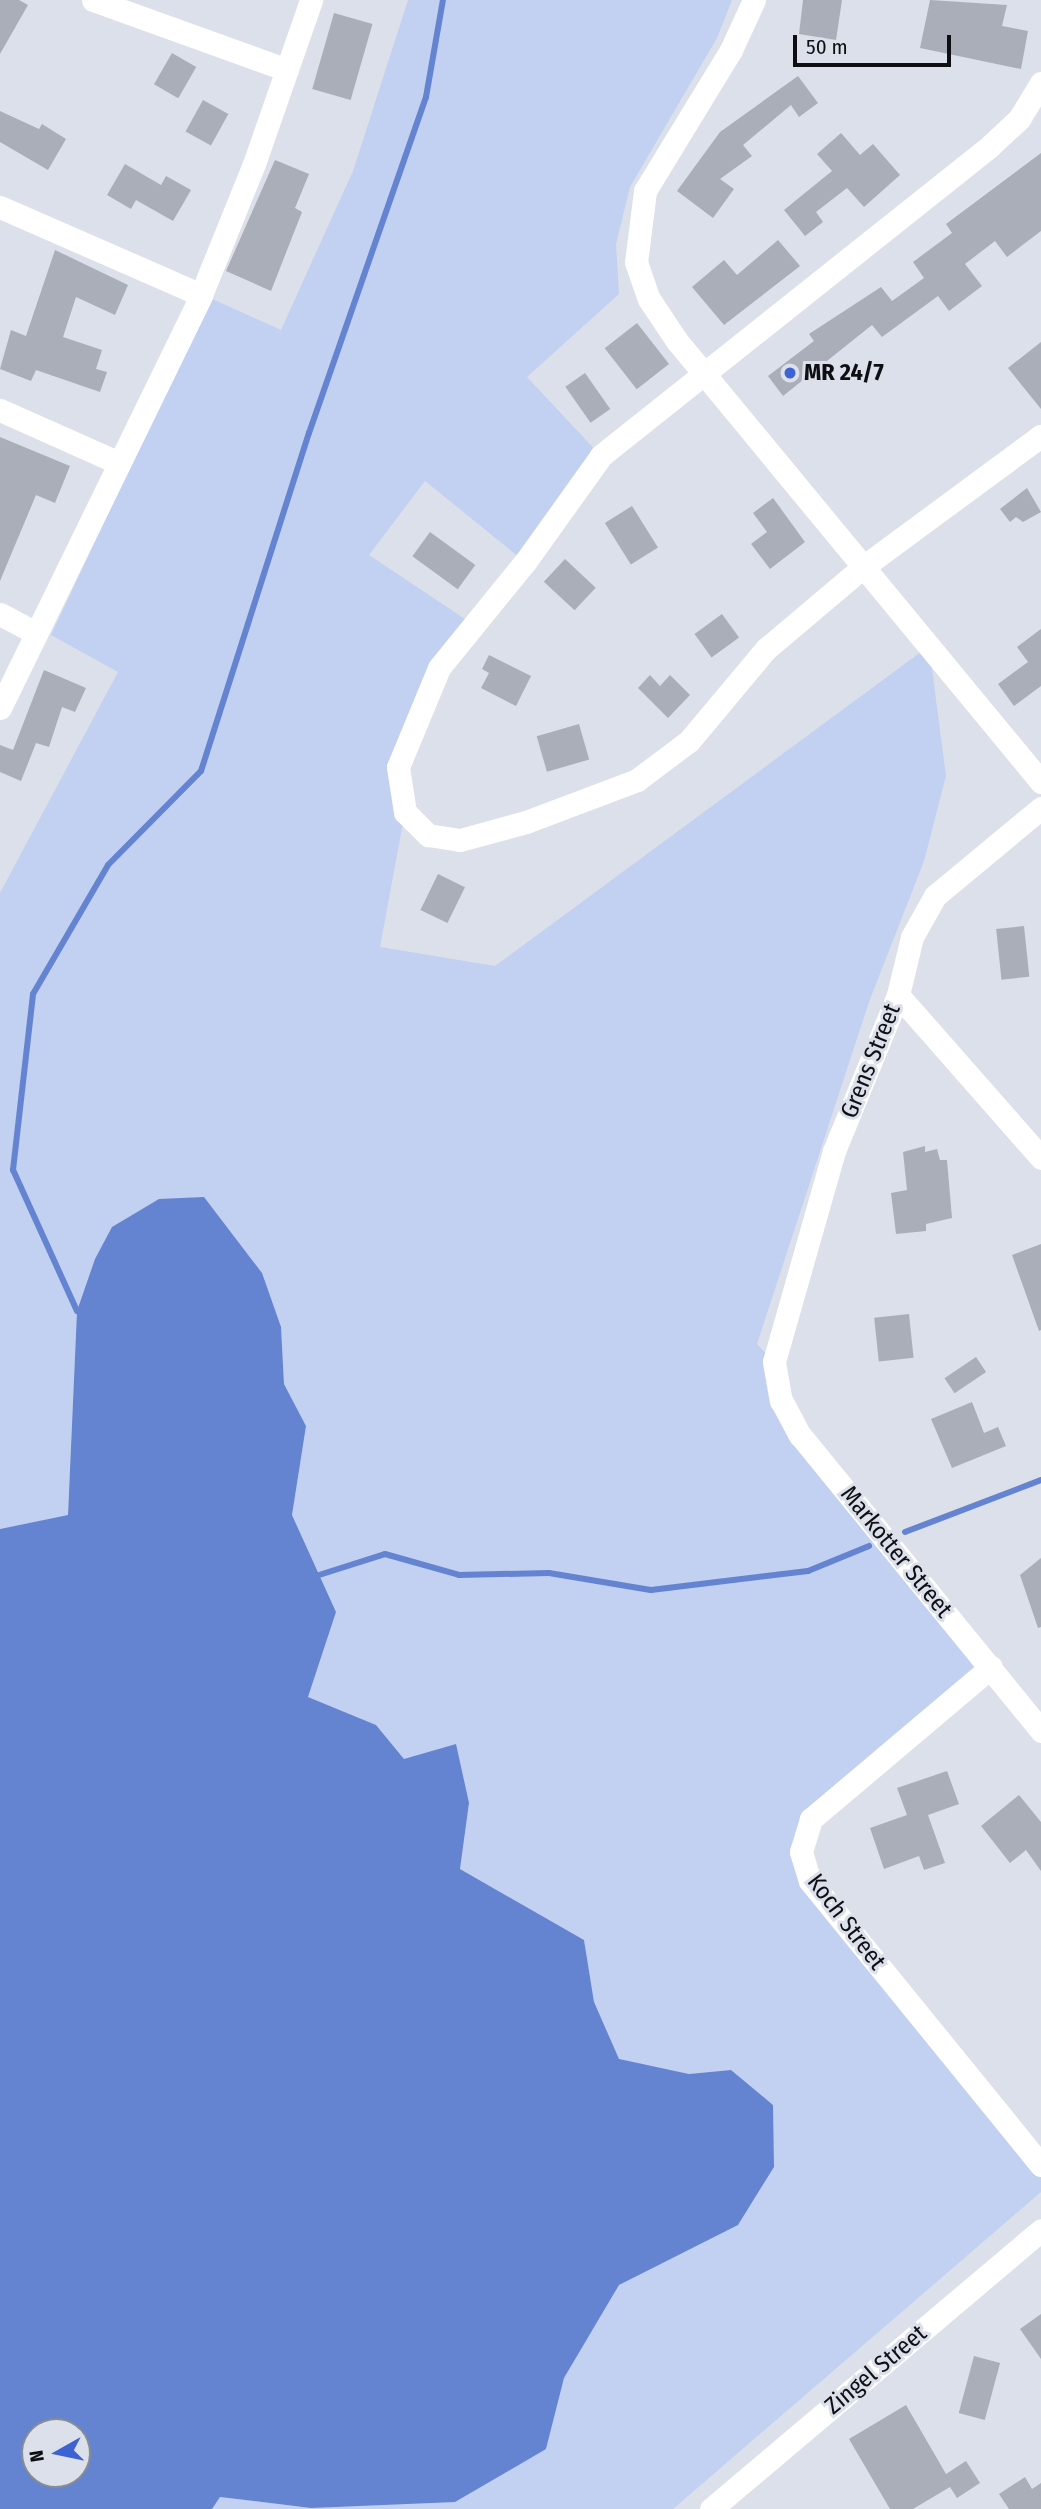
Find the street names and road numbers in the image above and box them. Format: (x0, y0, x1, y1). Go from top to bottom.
street label: Grens Street (835, 1000, 907, 1122)
street label: Markotter Street (834, 1480, 958, 1624)
street label: Koch Street (801, 1868, 891, 1976)
street label: Zingel Street (819, 2319, 933, 2421)

